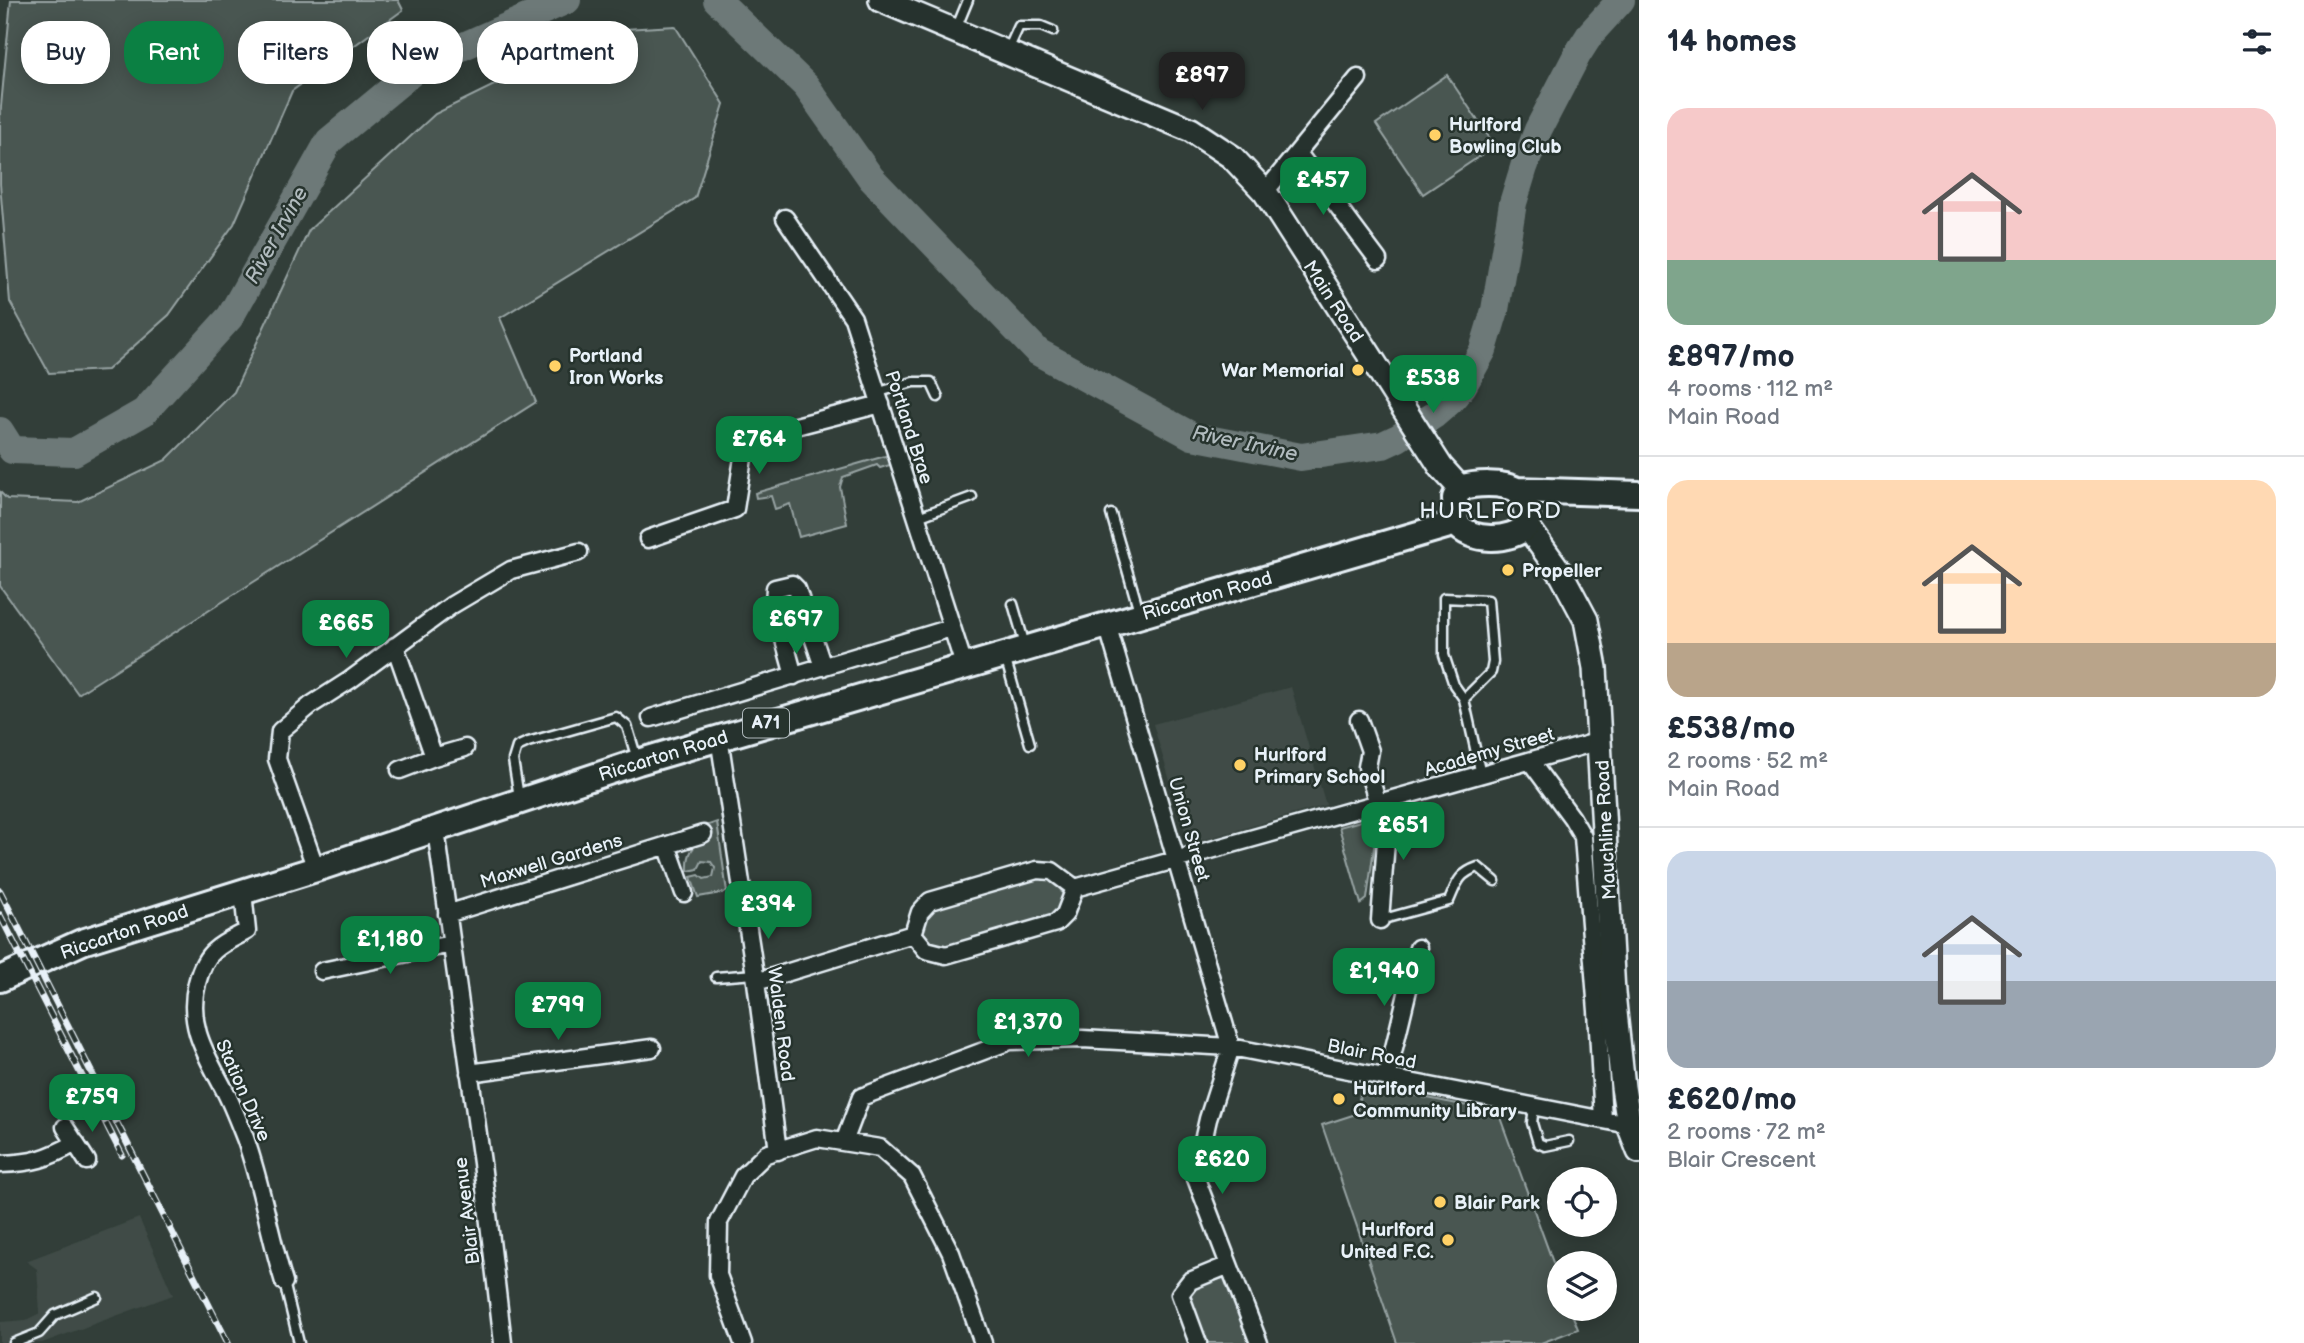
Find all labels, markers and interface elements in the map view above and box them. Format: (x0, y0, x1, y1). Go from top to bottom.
chip: Buy (21, 21, 110, 84)
chip: Rent (124, 21, 224, 84)
chip: Filters (238, 21, 353, 84)
chip: New (367, 21, 463, 84)
chip: Apartment (477, 21, 638, 84)
icon: filters (2238, 23, 2276, 61)
text: 14 homes (1667, 24, 1796, 60)
pin: £897 (1161, 52, 1243, 112)
text: £897 (1175, 61, 1229, 89)
place label: Hurlford Bowling Club (1449, 114, 1562, 159)
marker: Hurlford Bowling Club (1427, 127, 1443, 143)
icon: home (1909, 154, 2035, 280)
pin: £457 (1282, 158, 1364, 217)
text: £457 (1296, 166, 1350, 194)
water label: River Irvine (240, 182, 313, 288)
street label: Main Road (1298, 256, 1368, 347)
text: £897/mo (1667, 339, 1795, 375)
place label: Portland Iron Works (569, 345, 663, 390)
pin: £538 (1392, 356, 1474, 415)
marker: Portland Iron Works (547, 358, 563, 374)
place label: War Memorial (1222, 360, 1344, 383)
marker: War Memorial (1350, 362, 1366, 378)
text: £538 (1406, 364, 1460, 392)
street label: Portland Brae (879, 368, 938, 487)
text: 4 rooms · 112 m² (1667, 375, 1833, 403)
text: Main Road (1667, 403, 1780, 431)
pin: £764 (718, 416, 800, 476)
water label: River Irvine (1190, 420, 1300, 467)
text: £764 (732, 425, 786, 453)
district label: HURLFORD (1419, 497, 1563, 525)
icon: home (1909, 526, 2035, 652)
place label: Propeller (1522, 560, 1602, 583)
marker: Propeller (1500, 562, 1516, 578)
street label: Riccarton Road (1140, 567, 1275, 626)
pin: £697 (755, 596, 837, 656)
pin: £665 (305, 600, 387, 660)
text: £697 (769, 605, 823, 633)
text: £665 (318, 609, 374, 637)
road number: A71 (743, 708, 789, 738)
text: £538/mo (1667, 711, 1795, 747)
street label: Academy Street (1422, 723, 1557, 782)
street label: Riccarton Road (596, 726, 731, 787)
place label: Hurlford Primary School (1254, 744, 1385, 789)
text: 2 rooms · 52 m² (1667, 747, 1828, 775)
marker: Hurlford Primary School (1232, 757, 1248, 773)
street label: Mauchline Road (1591, 759, 1622, 900)
street label: Union Street (1163, 775, 1214, 884)
text: Main Road (1667, 775, 1780, 803)
pin: £651 (1362, 802, 1444, 862)
text: £651 (1377, 811, 1429, 839)
street label: Maxwell Gardens (478, 829, 625, 894)
pin: £394 (727, 881, 809, 941)
text: £394 (741, 890, 795, 918)
icon: home (1909, 897, 2035, 1023)
street label: Riccarton Road (57, 900, 192, 965)
pin: £1,180 (333, 916, 447, 976)
text: £1,180 (357, 925, 423, 953)
pin: £1,940 (1327, 948, 1441, 1008)
text: £1,940 (1349, 957, 1419, 985)
street label: Walden Road (762, 966, 799, 1083)
pin: £799 (517, 982, 599, 1042)
text: £799 (531, 991, 585, 1019)
pin: £1,370 (971, 1000, 1085, 1059)
text: £1,370 (993, 1008, 1063, 1036)
street label: Blair Road (1325, 1035, 1418, 1074)
street label: Station Drive (210, 1036, 275, 1145)
pin: £759 (51, 1074, 133, 1134)
place label: Hurlford Community Library (1353, 1078, 1517, 1123)
text: £620/mo (1667, 1082, 1797, 1118)
text: £759 (65, 1083, 119, 1111)
marker: Hurlford Community Library (1331, 1091, 1347, 1107)
text: 2 rooms · 72 m² (1667, 1118, 1826, 1146)
pin: £620 (1181, 1136, 1263, 1196)
text: £620 (1194, 1145, 1250, 1173)
text: Blair Crescent (1667, 1146, 1816, 1174)
street label: Blair Avenue (449, 1156, 485, 1266)
map controls (1547, 1167, 1617, 1321)
button: locate (1547, 1167, 1617, 1237)
place label: Blair Park (1454, 1192, 1540, 1215)
marker: Blair Park (1432, 1194, 1448, 1210)
place label: Hurlford United F.C. (1340, 1219, 1434, 1264)
marker: Hurlford United F.C. (1440, 1232, 1456, 1248)
button: layers (1547, 1251, 1617, 1321)

